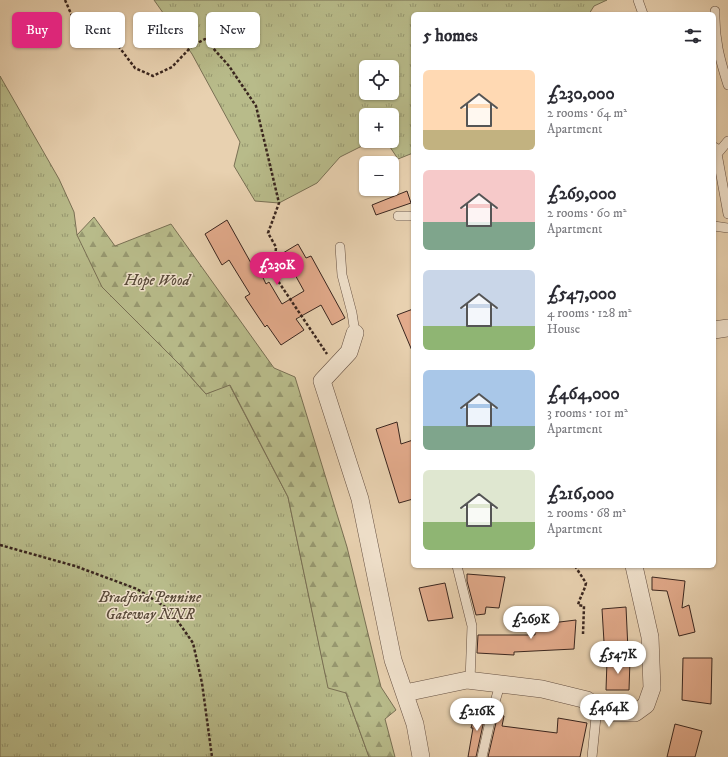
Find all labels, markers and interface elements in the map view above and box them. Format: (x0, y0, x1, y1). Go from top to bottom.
chip: Buy (12, 12, 62, 48)
chip: Rent (70, 12, 125, 48)
chip: Filters (133, 12, 198, 48)
chip: New (206, 12, 260, 48)
text: 5 homes (423, 25, 478, 47)
icon: filters (682, 25, 704, 47)
map controls (359, 60, 399, 196)
button: locate (359, 60, 399, 100)
text: £230,000 (547, 83, 615, 105)
icon: home (455, 86, 503, 134)
text: 2 rooms · 64 m² (547, 105, 627, 121)
button: + (359, 108, 399, 148)
text: Apartment (547, 121, 602, 137)
button: − (359, 156, 399, 196)
text: £269,000 (547, 183, 616, 205)
icon: home (455, 186, 503, 234)
text: 2 rooms · 60 m² (547, 205, 627, 221)
text: Apartment (547, 221, 602, 237)
pin: £230K (249, 252, 305, 286)
text: £230K (259, 257, 295, 273)
park label: Hope Wood (123, 271, 193, 290)
text: £547,000 (547, 283, 616, 305)
icon: home (455, 286, 503, 334)
text: 4 rooms · 128 m² (547, 305, 632, 321)
text: House (547, 321, 580, 337)
text: £464,000 (547, 383, 620, 405)
icon: home (455, 386, 503, 434)
text: 3 rooms · 101 m² (547, 405, 628, 421)
text: Apartment (547, 421, 602, 437)
text: £216,000 (547, 483, 614, 505)
icon: home (455, 486, 503, 534)
text: 2 rooms · 68 m² (547, 505, 626, 521)
text: Apartment (547, 521, 602, 537)
park label: Bradford Pennine Gateway NNR (98, 588, 202, 624)
pin: £269K (503, 606, 559, 640)
text: £269K (512, 611, 550, 627)
pin: £547K (590, 641, 646, 675)
text: £547K (599, 646, 637, 662)
pin: £464K (581, 694, 637, 728)
pin: £216K (449, 698, 505, 732)
text: £464K (589, 699, 629, 715)
text: £216K (459, 703, 495, 719)

